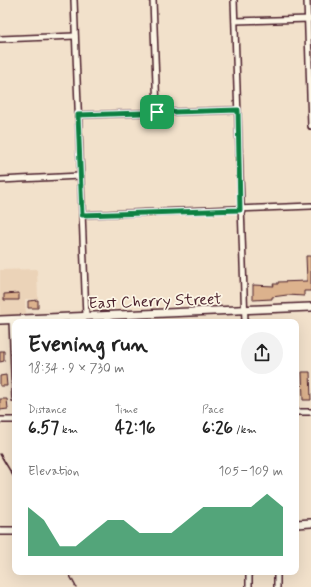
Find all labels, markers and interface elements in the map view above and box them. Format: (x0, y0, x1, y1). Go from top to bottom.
pin (140, 95, 174, 129)
icon: arrive (146, 101, 168, 123)
street label: East Cherry Street (88, 289, 223, 314)
text: Evening run (28, 331, 148, 359)
button: share (241, 332, 283, 374)
text: 18:34 · 9 × 730 m (28, 360, 125, 377)
text: Distance (28, 403, 67, 417)
text: Time (115, 403, 138, 417)
text: Pace (202, 403, 224, 417)
text: 6.57 (28, 417, 59, 439)
text: 42:16 (115, 417, 155, 439)
text: 6:26 (202, 417, 233, 439)
text: km (59, 423, 78, 437)
text: /km (233, 423, 257, 437)
text: Elevation (28, 463, 79, 480)
text: 105–109 m (219, 463, 283, 480)

